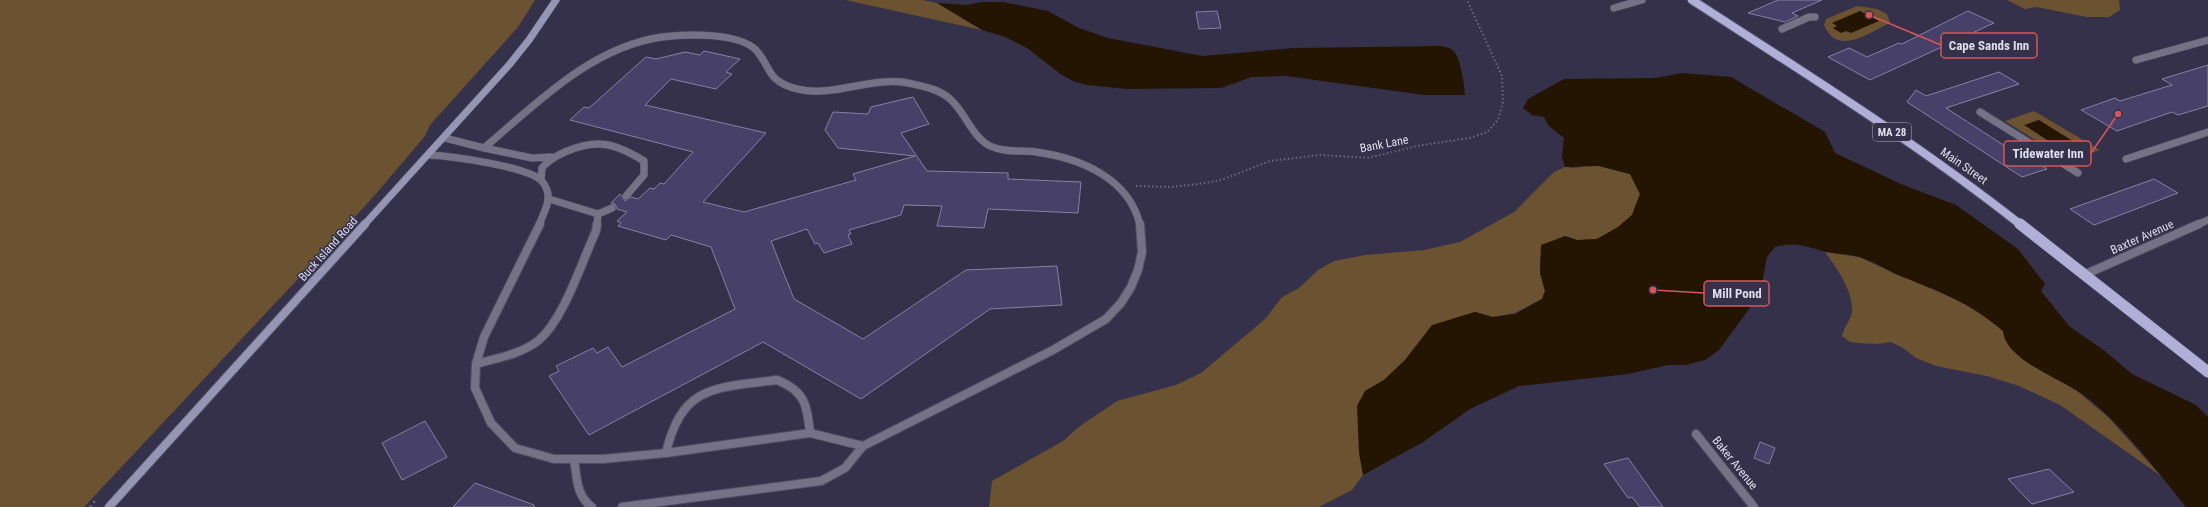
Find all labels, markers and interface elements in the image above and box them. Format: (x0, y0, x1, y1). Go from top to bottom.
callout: Cape Sands Inn (1941, 33, 2037, 58)
text: Cape Sands Inn (1949, 38, 2029, 53)
road number: MA 28 (1873, 123, 1911, 141)
street label: Bank Lane (1359, 132, 1410, 156)
callout: Tidewater Inn (2004, 141, 2091, 166)
street label: Main Street (1938, 145, 1991, 188)
text: Tidewater Inn (2012, 146, 2084, 161)
street label: Buck Island Road (295, 214, 361, 284)
street label: Baxter Avenue (2108, 217, 2176, 257)
callout: Mill Pond (1704, 281, 1769, 306)
text: Mill Pond (1712, 286, 1762, 301)
street label: Baker Avenue (1709, 434, 1761, 493)

